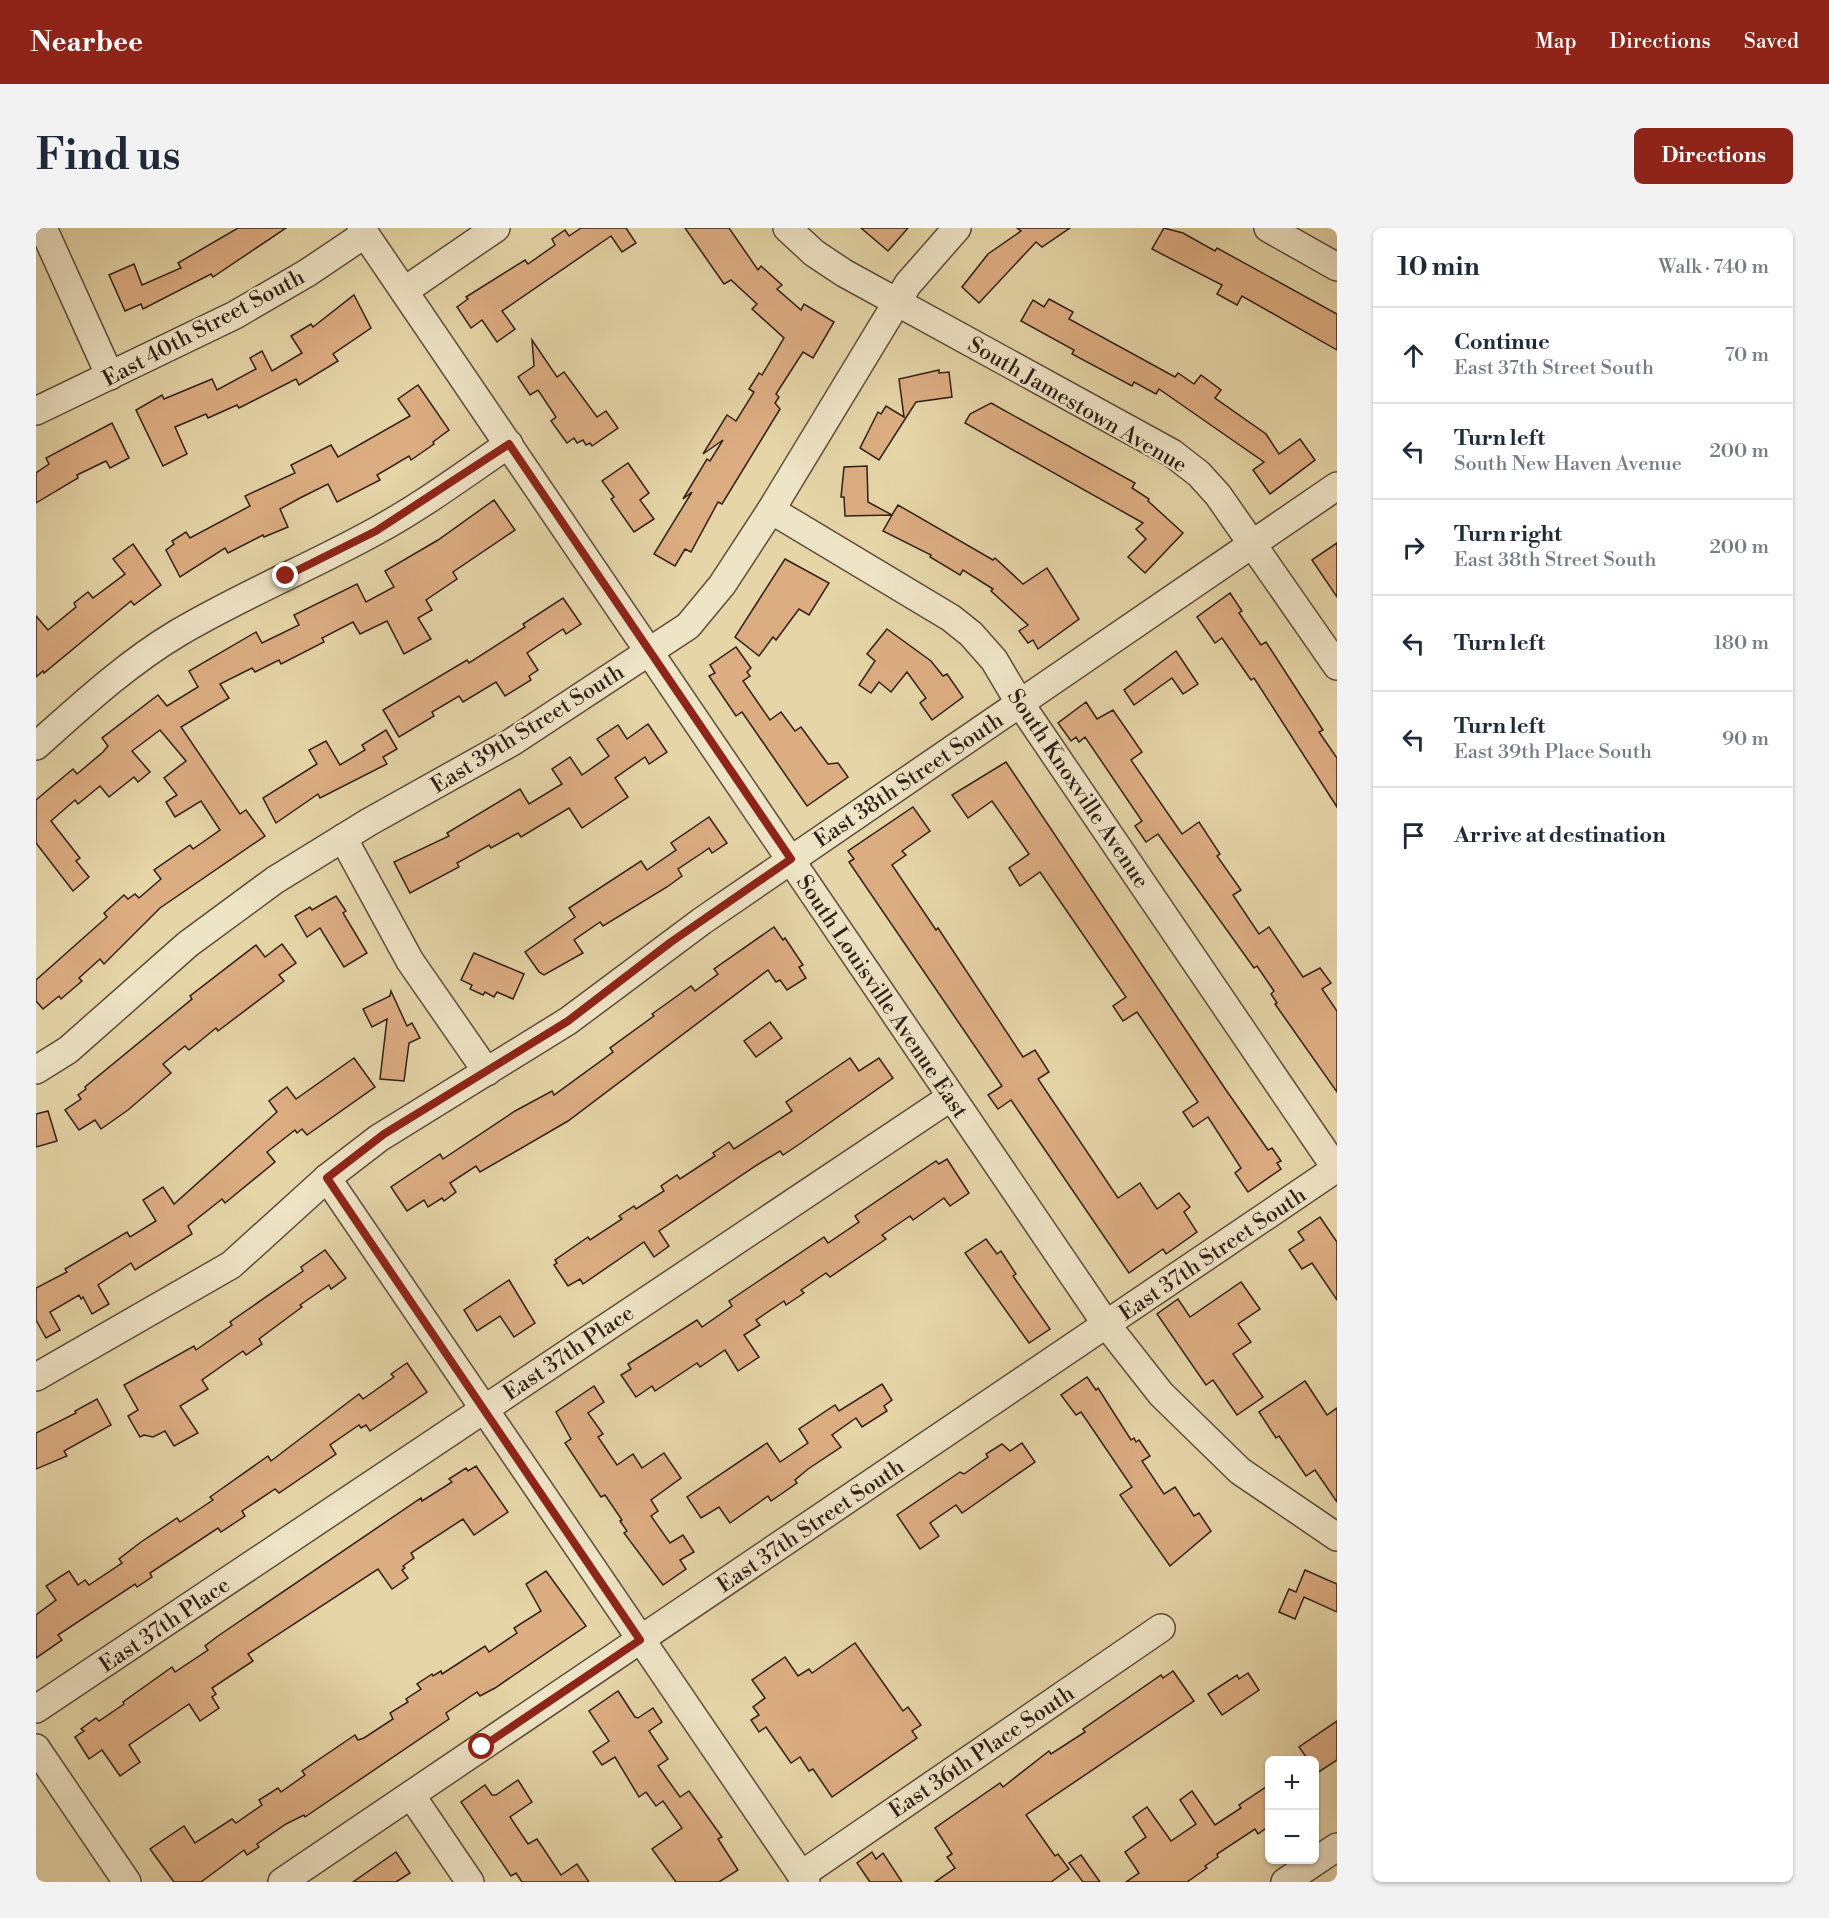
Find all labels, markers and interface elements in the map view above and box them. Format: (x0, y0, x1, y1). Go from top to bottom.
text: Nearbee (30, 25, 143, 60)
text: Map (1535, 29, 1577, 55)
text: Directions (1610, 29, 1711, 55)
text: Saved (1744, 29, 1799, 55)
button: Directions (1634, 128, 1793, 184)
text: Find us (36, 130, 180, 183)
text: 10 min (1397, 251, 1480, 283)
text: Walk · 740 m (1658, 255, 1769, 280)
street label: East 40th Street South (98, 264, 309, 393)
text: Continue (1454, 329, 1550, 356)
street label: South Jamestown Avenue (963, 331, 1192, 479)
icon: ahead (1397, 339, 1430, 372)
text: 70 m (1725, 343, 1769, 368)
text: East 37th Street South (1454, 356, 1654, 381)
text: Turn left (1454, 425, 1545, 452)
icon: left (1397, 435, 1430, 468)
text: 200 m (1709, 439, 1769, 464)
text: South New Haven Avenue (1454, 452, 1682, 477)
text: Turn right (1454, 521, 1562, 548)
icon: right (1397, 531, 1430, 564)
text: 200 m (1709, 535, 1769, 560)
text: East 38th Street South (1454, 548, 1657, 573)
route end (272, 562, 298, 588)
icon: left (1397, 627, 1430, 660)
text: Turn left (1454, 630, 1545, 657)
text: 180 m (1714, 631, 1769, 656)
street label: East 39th Street South (426, 659, 629, 800)
street label: South Knoxville Avenue (1001, 684, 1155, 894)
street label: East 38th Street South (809, 707, 1009, 854)
text: Turn left (1454, 713, 1545, 740)
icon: left (1397, 723, 1430, 756)
text: 90 m (1722, 727, 1769, 752)
text: East 39th Place South (1454, 740, 1652, 765)
icon: arrive (1397, 819, 1430, 852)
text: Arrive at destination (1454, 822, 1666, 849)
street label: South Louisville Avenue East (790, 870, 974, 1124)
street label: East 37th Street South (1114, 1182, 1312, 1327)
street label: East 37th Place (498, 1300, 639, 1407)
street label: East 37th Street South (712, 1454, 910, 1599)
street label: East 37th Place (94, 1572, 235, 1679)
street label: East 36th Place South (884, 1680, 1080, 1824)
route start (468, 1733, 494, 1759)
map controls (1265, 1756, 1319, 1864)
button: + (1265, 1756, 1319, 1810)
button: − (1265, 1810, 1319, 1864)

